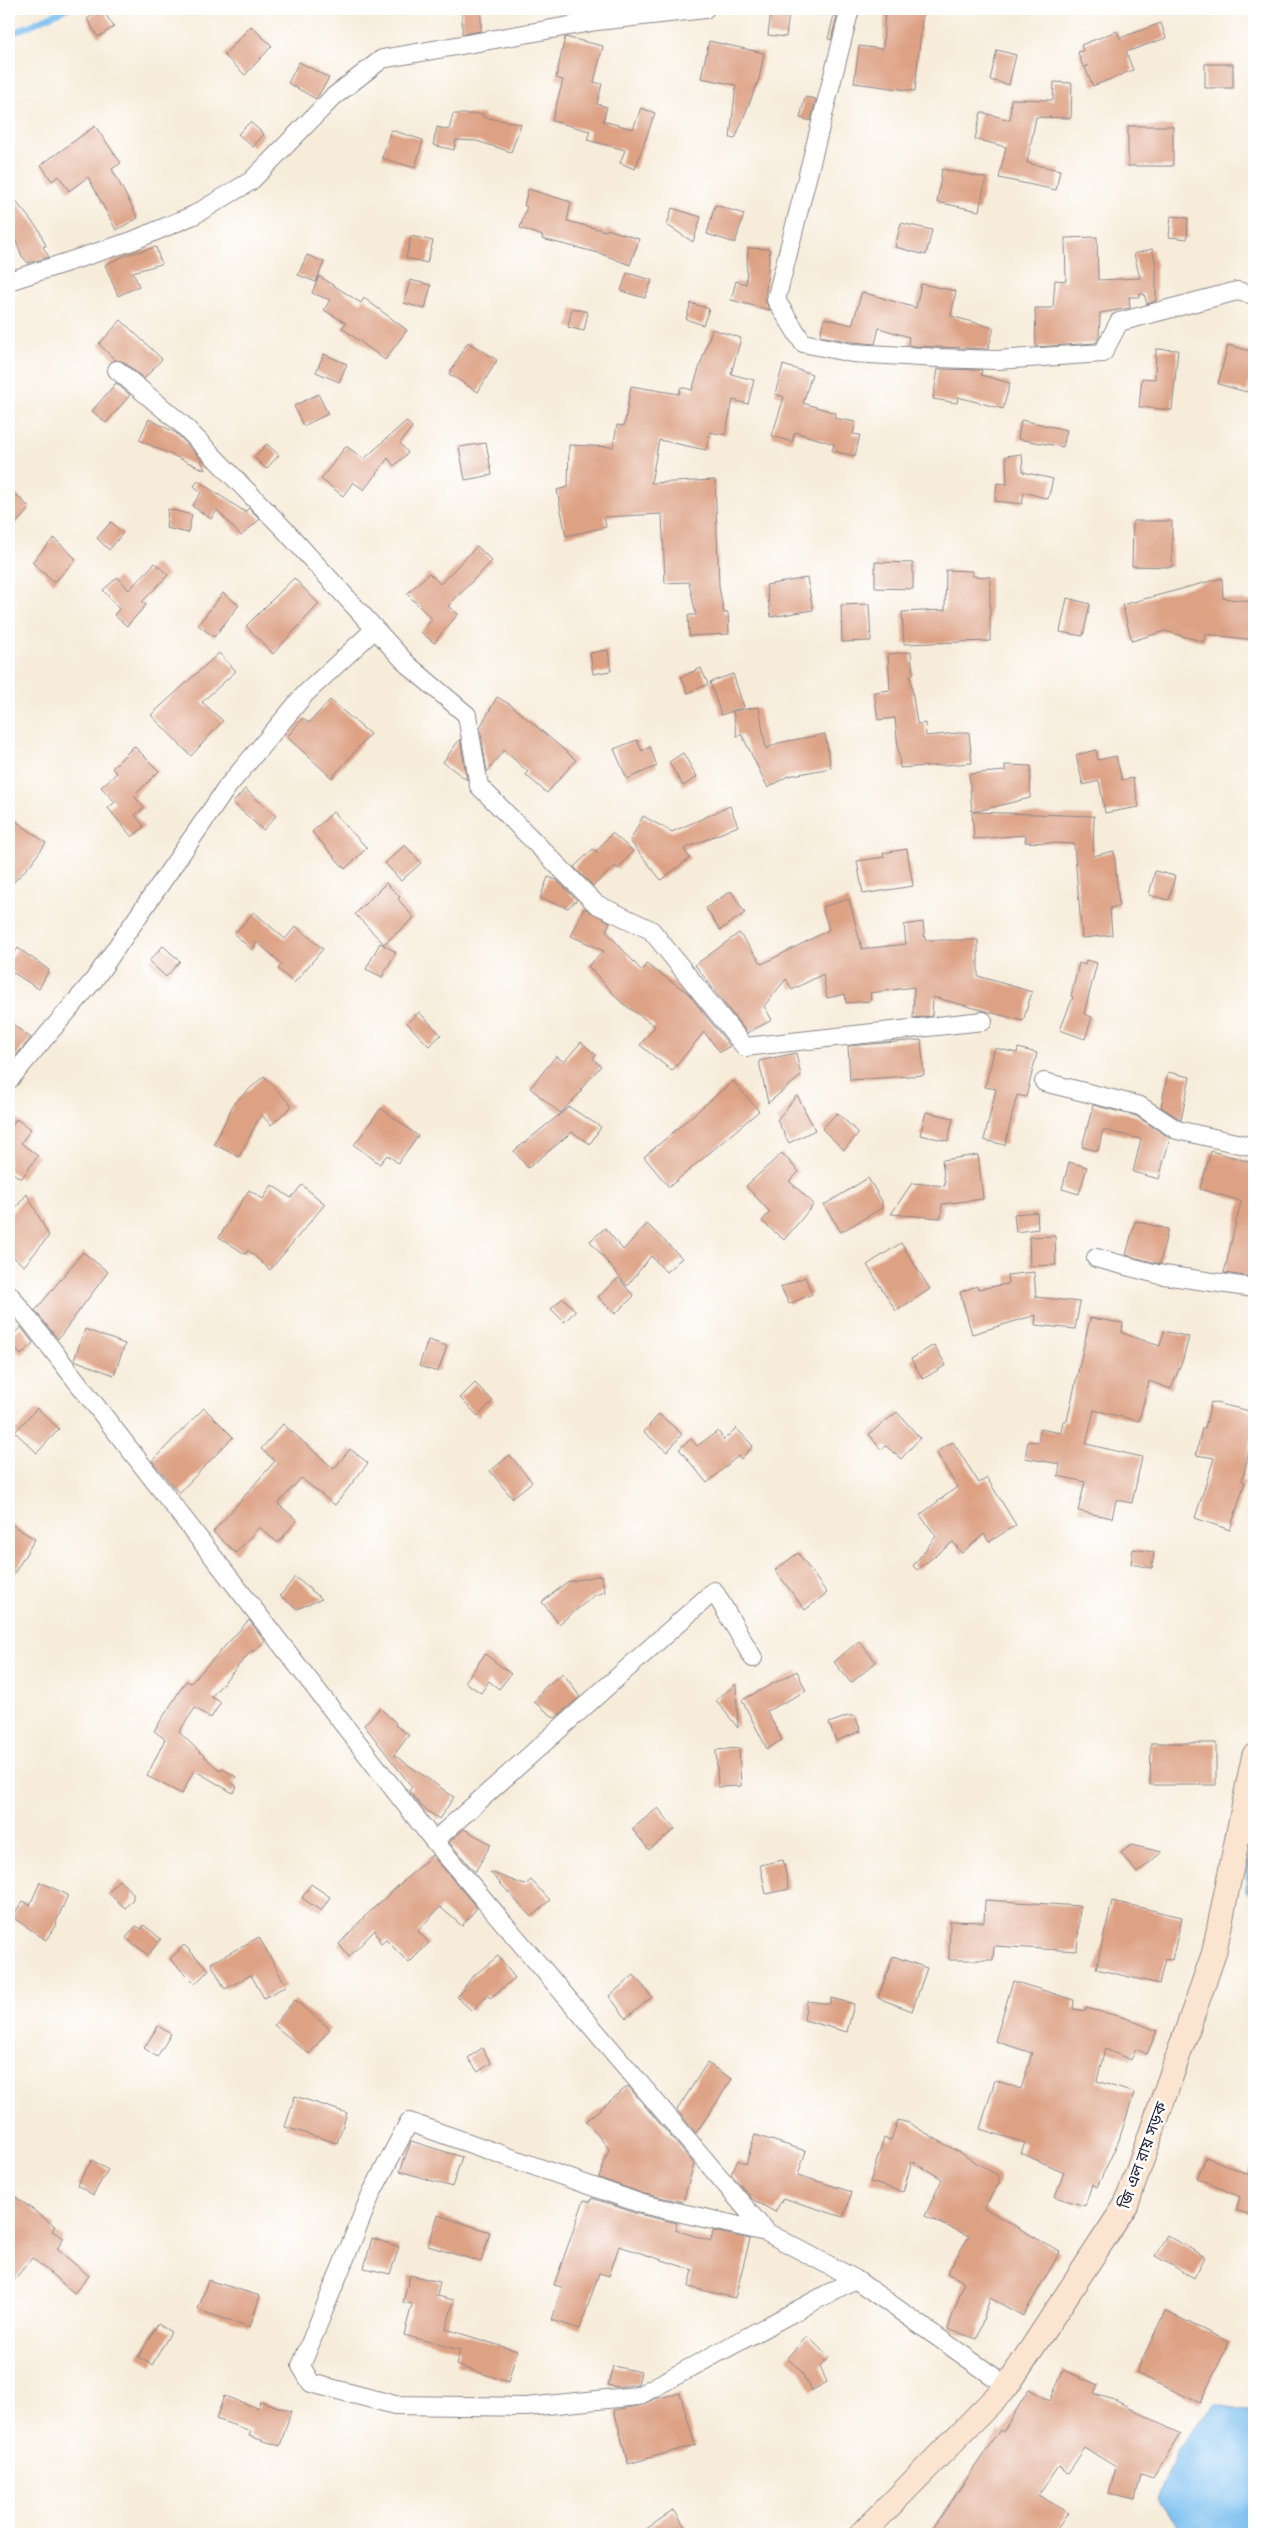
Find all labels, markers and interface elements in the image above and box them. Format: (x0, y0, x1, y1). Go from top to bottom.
street label: জি এল রায় সড়ক (1109, 2097, 1176, 2214)

